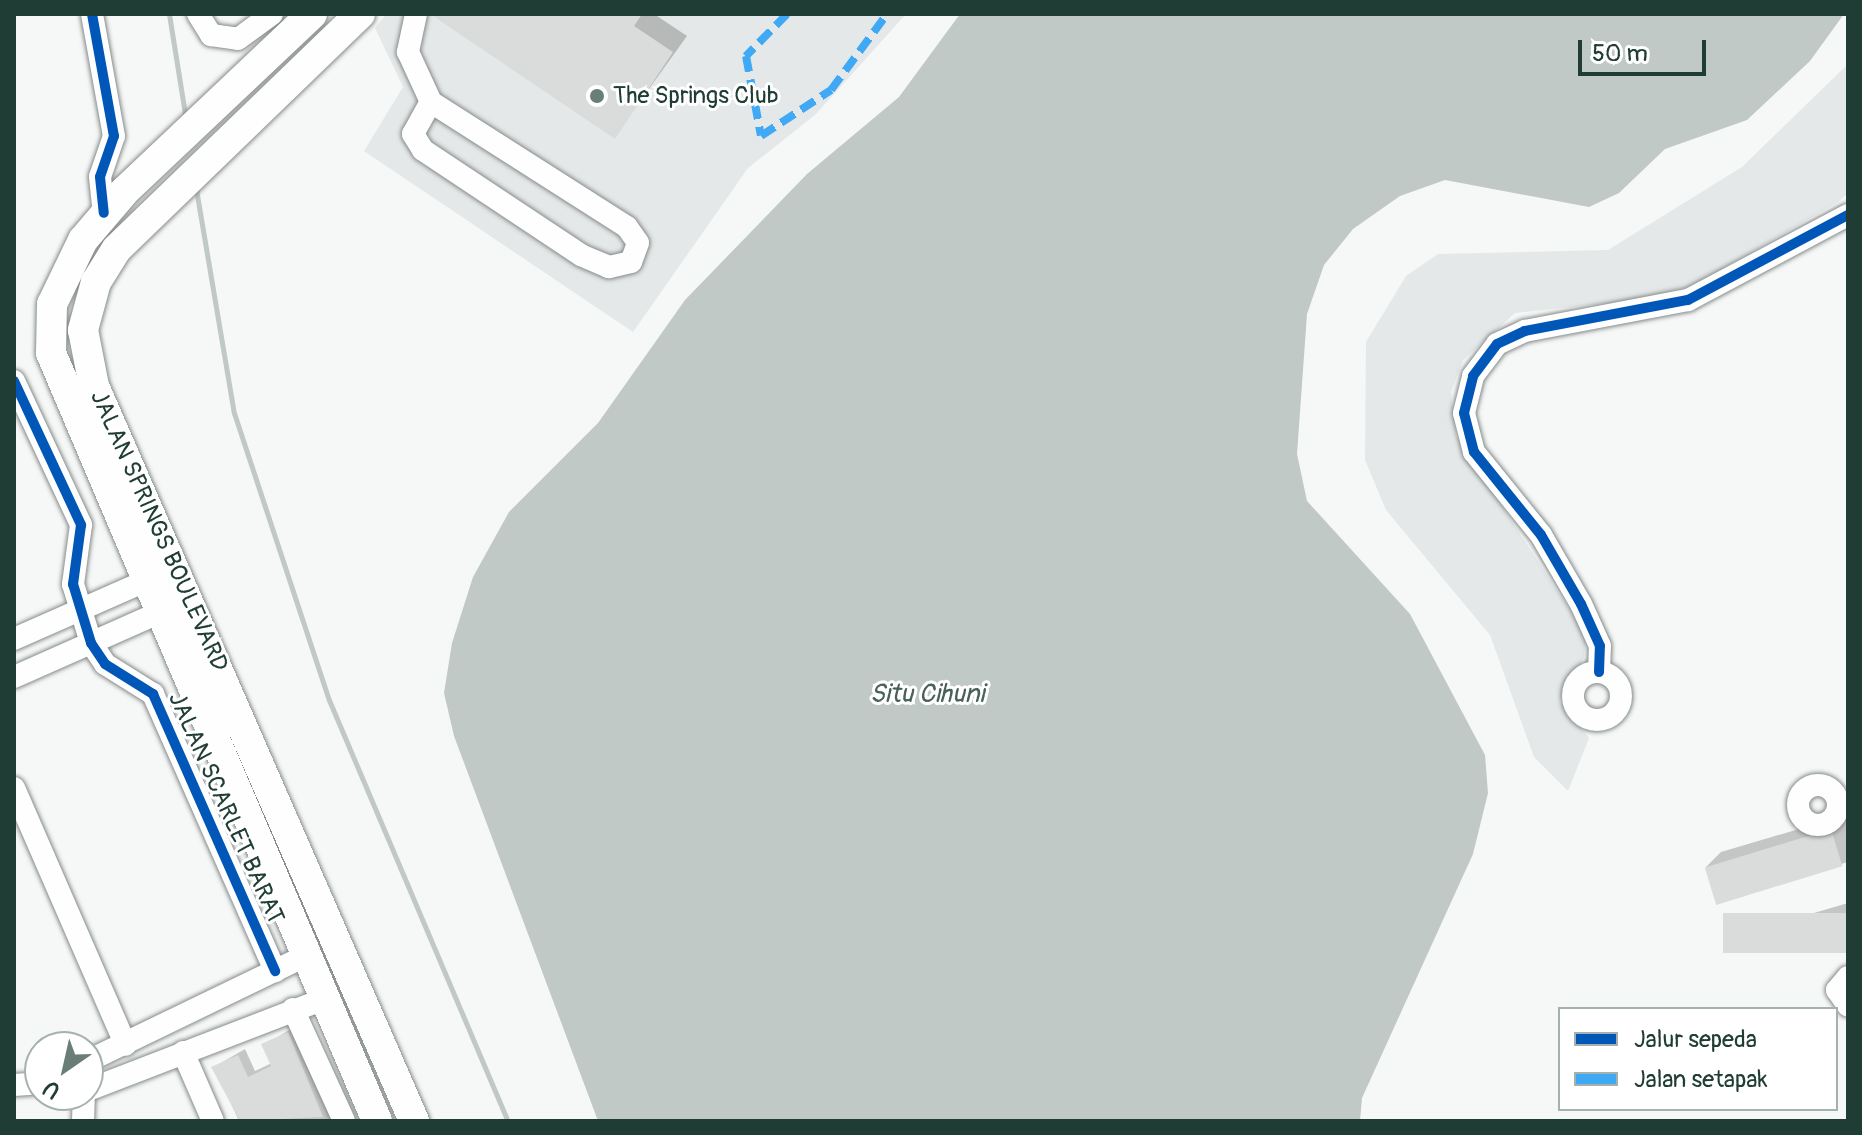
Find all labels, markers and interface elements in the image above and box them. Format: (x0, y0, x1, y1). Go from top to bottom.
scale bar (1582, 24, 1710, 74)
text: 50 m (1592, 39, 1648, 68)
place label: The Springs Club (613, 82, 779, 110)
marker: The Springs Club (588, 87, 606, 105)
street label: JALAN SPRINGS BOULEVARD (84, 386, 234, 676)
water label: Situ Cihuni (870, 679, 984, 711)
street label: JALAN SCARLET BARAT (162, 688, 290, 928)
legend (1558, 1007, 1838, 1111)
text: Jalur sepeda (1634, 1025, 1757, 1054)
north arrow (24, 1031, 104, 1111)
text: Jalan setapak (1634, 1065, 1768, 1094)
text: U (38, 1074, 66, 1105)

